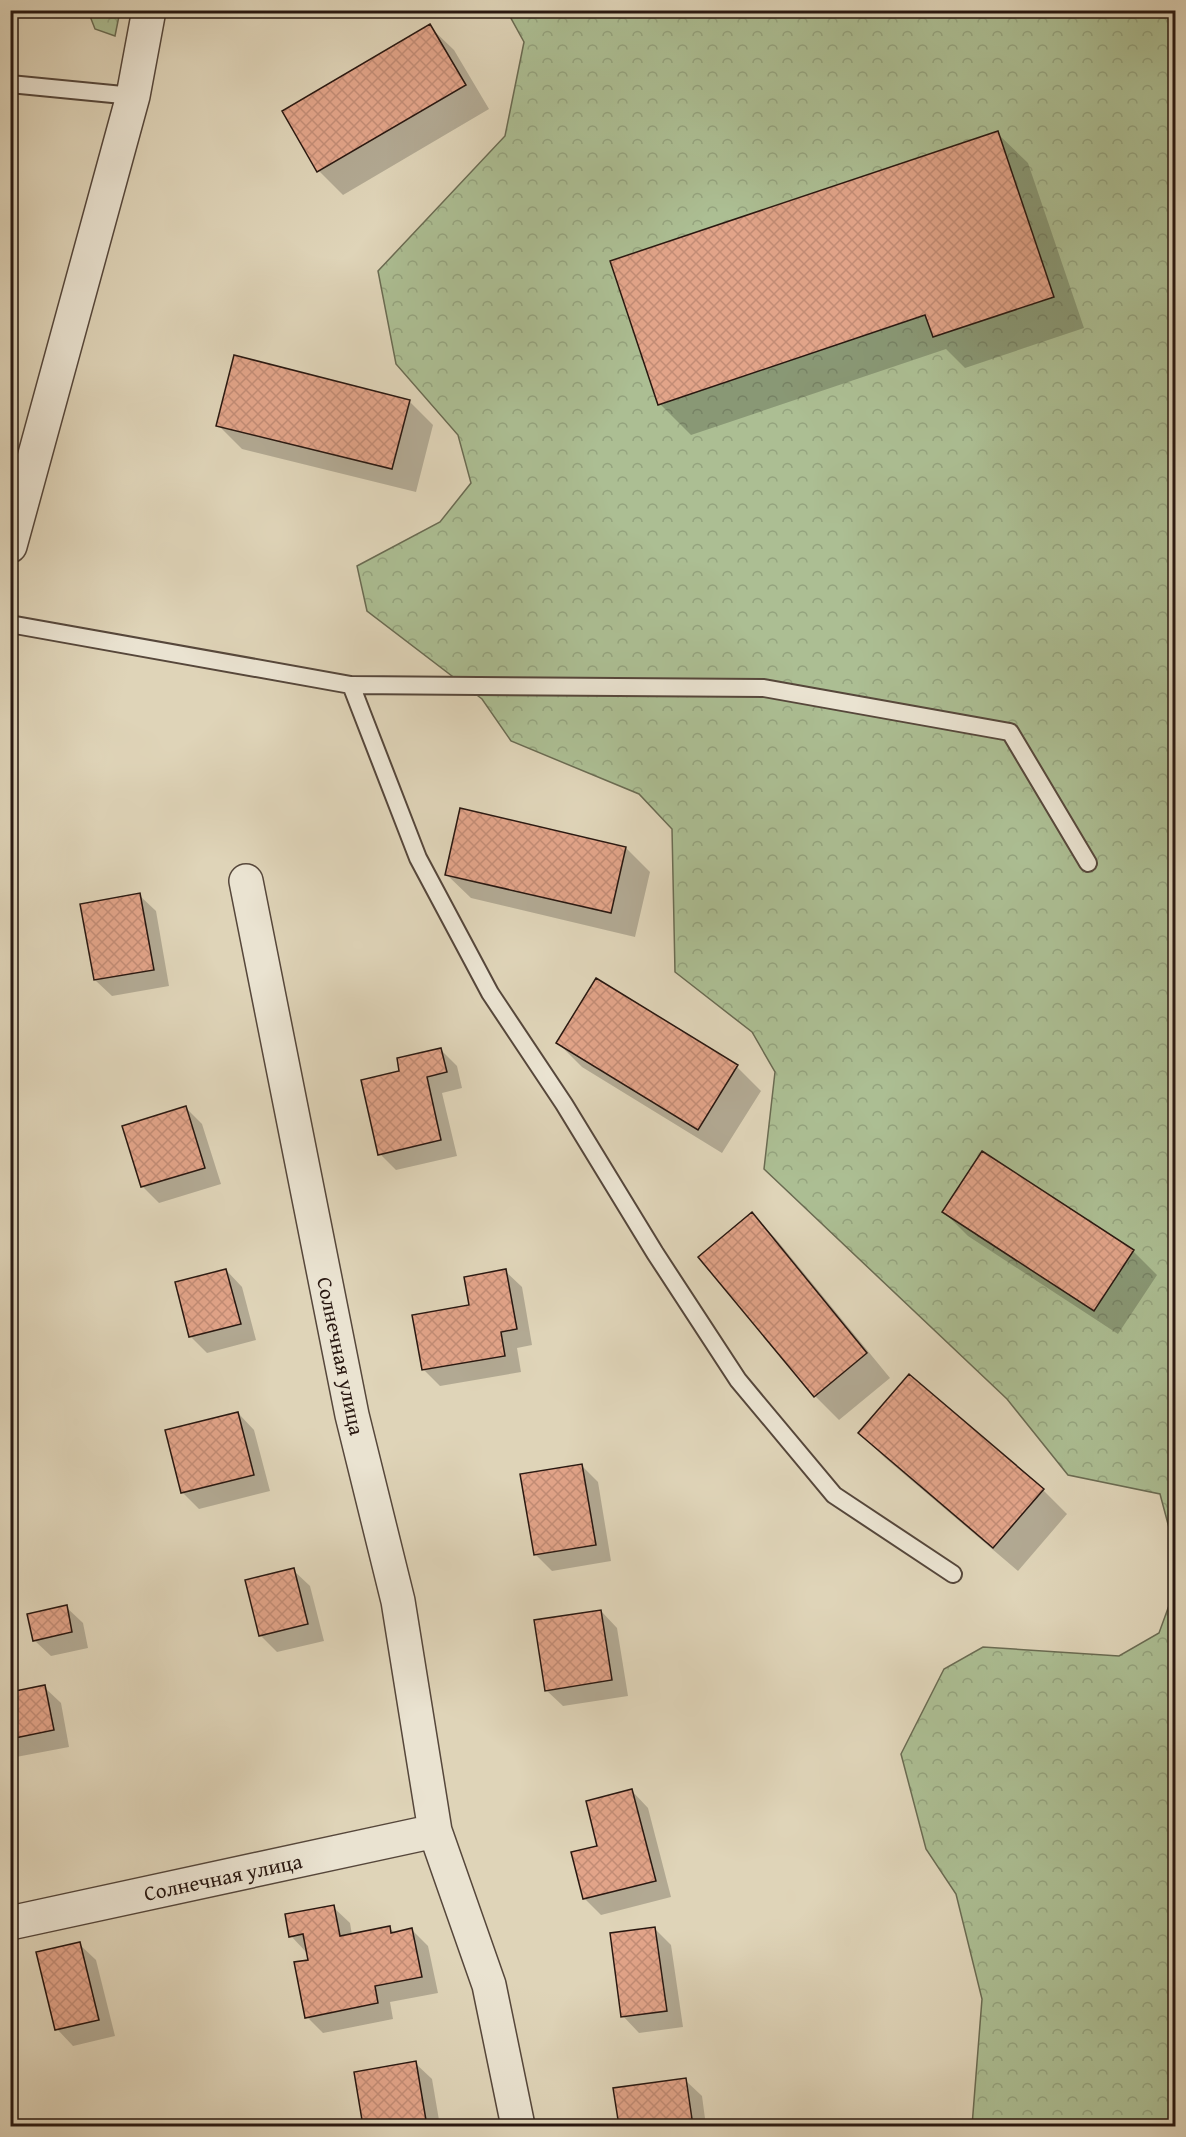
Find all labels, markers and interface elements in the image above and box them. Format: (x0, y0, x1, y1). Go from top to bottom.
street label: Солнечная улица (309, 1274, 373, 1438)
street label: Солнечная улица (141, 1845, 305, 1909)

